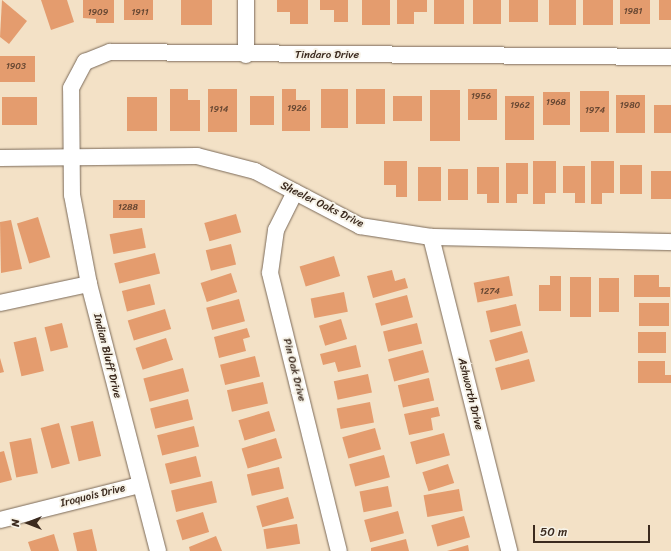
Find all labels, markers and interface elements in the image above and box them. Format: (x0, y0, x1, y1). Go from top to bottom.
house number: 1981 (624, 6, 642, 16)
house number: 1909 (88, 7, 108, 17)
house number: 1911 (131, 7, 149, 17)
street label: Tindaro Drive (295, 48, 359, 62)
house number: 1903 (6, 61, 26, 71)
house number: 1956 (471, 91, 491, 101)
house number: 1968 (546, 97, 566, 107)
house number: 1962 (510, 100, 530, 110)
house number: 1980 (620, 100, 640, 110)
house number: 1926 (287, 103, 307, 113)
house number: 1914 (210, 104, 228, 114)
house number: 1974 (585, 105, 605, 115)
street label: Sheeler Oaks Drive (278, 179, 366, 231)
house number: 1288 (118, 202, 138, 212)
house number: 1274 (480, 286, 500, 296)
street label: Indian Bluff Drive (90, 312, 124, 400)
street label: Pin Oak Drive (280, 337, 308, 403)
street label: Ashworth Drive (455, 356, 485, 432)
street label: Iroquois Drive (59, 482, 127, 510)
north arrow (8, 503, 48, 543)
scale bar (535, 517, 652, 543)
text: N (6, 519, 25, 527)
text: 50 m (540, 521, 567, 543)

